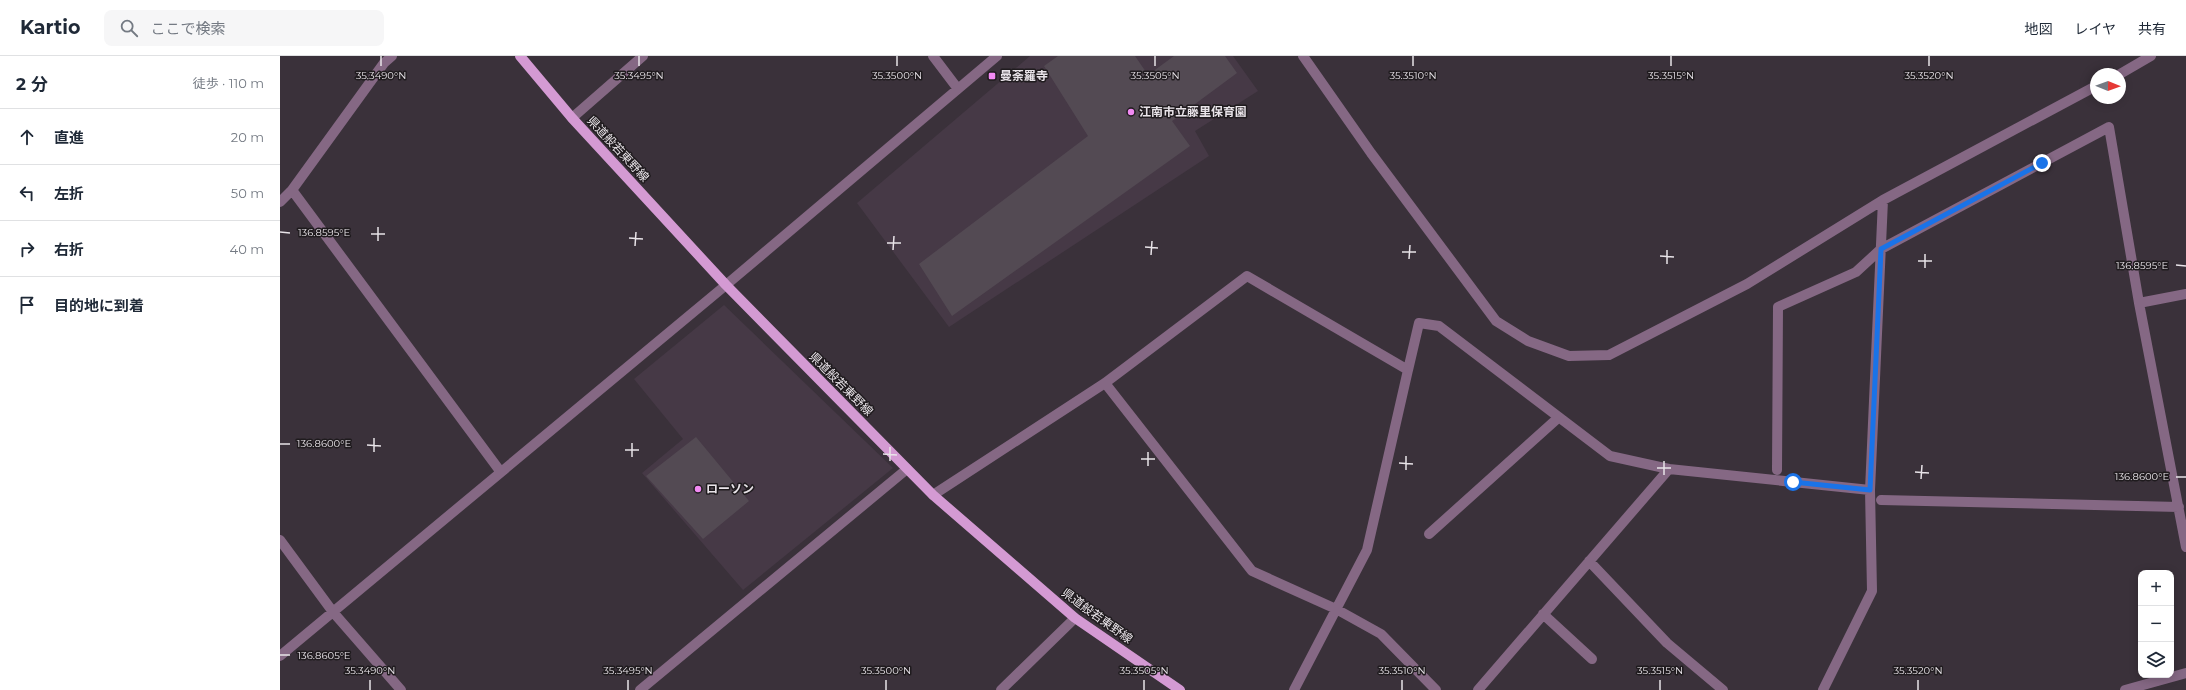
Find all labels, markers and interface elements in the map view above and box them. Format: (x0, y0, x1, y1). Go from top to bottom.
search box (104, 10, 384, 46)
text: Kartio (20, 16, 80, 39)
icon: search (118, 17, 140, 39)
text: ここで検索 (150, 19, 225, 38)
text: 地図 (2024, 20, 2052, 38)
text: レイヤ (2074, 20, 2116, 38)
text: 共有 (2138, 20, 2166, 38)
place label: 曼荼羅寺 (1000, 68, 1048, 83)
north arrow (2090, 68, 2126, 104)
text: 35.3490°N (356, 69, 406, 82)
text: 35.3495°N (614, 69, 664, 82)
text: 35.3500°N (872, 69, 922, 82)
text: 35.3505°N (1130, 69, 1180, 82)
text: 35.3510°N (1389, 69, 1437, 82)
text: 35.3515°N (1648, 69, 1694, 82)
text: 35.3520°N (1904, 69, 1954, 82)
marker: 曼荼羅寺 (987, 71, 997, 81)
text: 2 分 (16, 74, 48, 94)
text: 徒歩 · 110 m (193, 75, 264, 91)
place label: 江南市立藤里保育園 (1139, 104, 1247, 119)
marker: 江南市立藤里保育園 (1126, 107, 1136, 117)
street label: 県道般若東野線 (584, 113, 653, 184)
icon: ahead (16, 126, 38, 148)
text: 直進 (54, 128, 84, 147)
text: 20 m (231, 129, 264, 145)
route end (2033, 154, 2051, 172)
icon: left (16, 182, 38, 204)
text: 左折 (54, 184, 84, 203)
text: 50 m (231, 185, 264, 201)
text: 136.8595°E (298, 226, 350, 239)
icon: right (16, 238, 38, 260)
text: 右折 (54, 240, 84, 259)
text: 40 m (230, 241, 264, 257)
text: 136.8595°E (2116, 259, 2168, 272)
icon: arrive (16, 294, 38, 316)
text: 目的地に到着 (54, 296, 144, 315)
street label: 県道般若東野線 (806, 349, 876, 419)
text: 136.8600°E (297, 437, 351, 450)
text: 136.8600°E (2115, 470, 2169, 483)
route start (1784, 473, 1802, 491)
place label: ローソン (706, 481, 754, 496)
marker: ローソン (693, 484, 703, 494)
map controls (2138, 570, 2174, 678)
button: + (2138, 570, 2174, 606)
street label: 県道般若東野線 (1059, 585, 1136, 646)
button: − (2138, 606, 2174, 642)
button: layers (2138, 642, 2174, 678)
text: 136.8605°E (297, 649, 351, 662)
text: 35.3490°N (345, 664, 395, 677)
text: 35.3495°N (603, 664, 653, 677)
text: 35.3500°N (861, 664, 911, 677)
text: 35.3505°N (1119, 664, 1169, 677)
text: 35.3510°N (1378, 664, 1426, 677)
text: 35.3515°N (1637, 664, 1683, 677)
text: 35.3520°N (1893, 664, 1943, 677)

